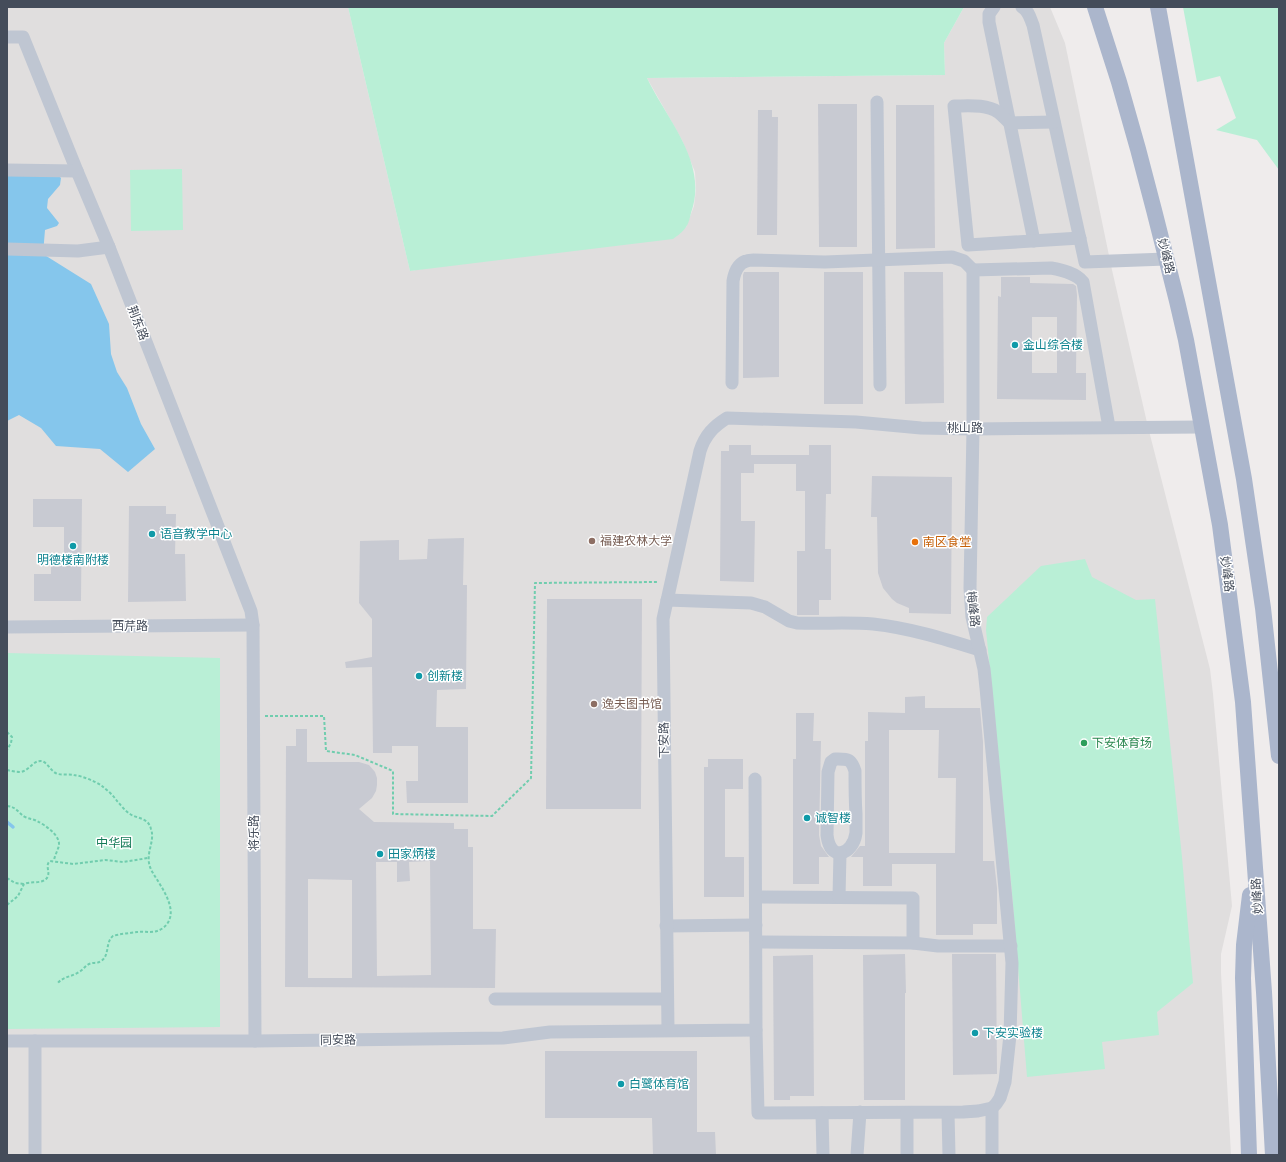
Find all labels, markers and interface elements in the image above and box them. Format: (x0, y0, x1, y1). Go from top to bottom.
street label: 妙峰路 (1156, 237, 1178, 275)
street label: 荆东路 (126, 303, 152, 342)
place label: 金山综合楼 (1023, 337, 1083, 351)
marker: 金山综合楼 (1010, 340, 1020, 350)
street label: 桃山路 (947, 420, 983, 434)
place label: 语音教学中心 (160, 526, 232, 540)
marker: 语音教学中心 (147, 529, 157, 539)
place label: 福建农林大学 (600, 533, 672, 547)
place label: 南区食堂 (923, 534, 971, 548)
marker: 福建农林大学 (587, 536, 597, 546)
marker: 南区食堂 (910, 537, 920, 547)
marker: 明德楼南附楼 (68, 541, 78, 551)
place label: 明德楼南附楼 (37, 552, 109, 566)
street label: 妙峰路 (1219, 555, 1237, 593)
street label: 梅峰路 (965, 590, 983, 628)
street label: 西芹路 (112, 618, 148, 632)
place label: 创新楼 (427, 668, 463, 682)
marker: 创新楼 (414, 671, 424, 681)
place label: 逸夫图书馆 (602, 696, 662, 710)
marker: 逸夫图书馆 (589, 699, 599, 709)
street label: 下安路 (656, 722, 670, 758)
place label: 下安体育场 (1092, 735, 1152, 749)
marker: 下安体育场 (1079, 738, 1089, 748)
place label: 诚智楼 (815, 810, 851, 824)
marker: 诚智楼 (802, 813, 812, 823)
street label: 将乐路 (246, 815, 260, 851)
park label: 中华园 (96, 835, 132, 849)
place label: 田家炳楼 (388, 846, 436, 860)
marker: 田家炳楼 (375, 849, 385, 859)
street label: 妙峰路 (1248, 878, 1264, 915)
place label: 下安实验楼 (983, 1025, 1043, 1039)
marker: 下安实验楼 (970, 1028, 980, 1038)
street label: 同安路 (320, 1032, 356, 1046)
place label: 白鹭体育馆 (629, 1076, 689, 1090)
marker: 白鹭体育馆 (616, 1079, 626, 1089)

